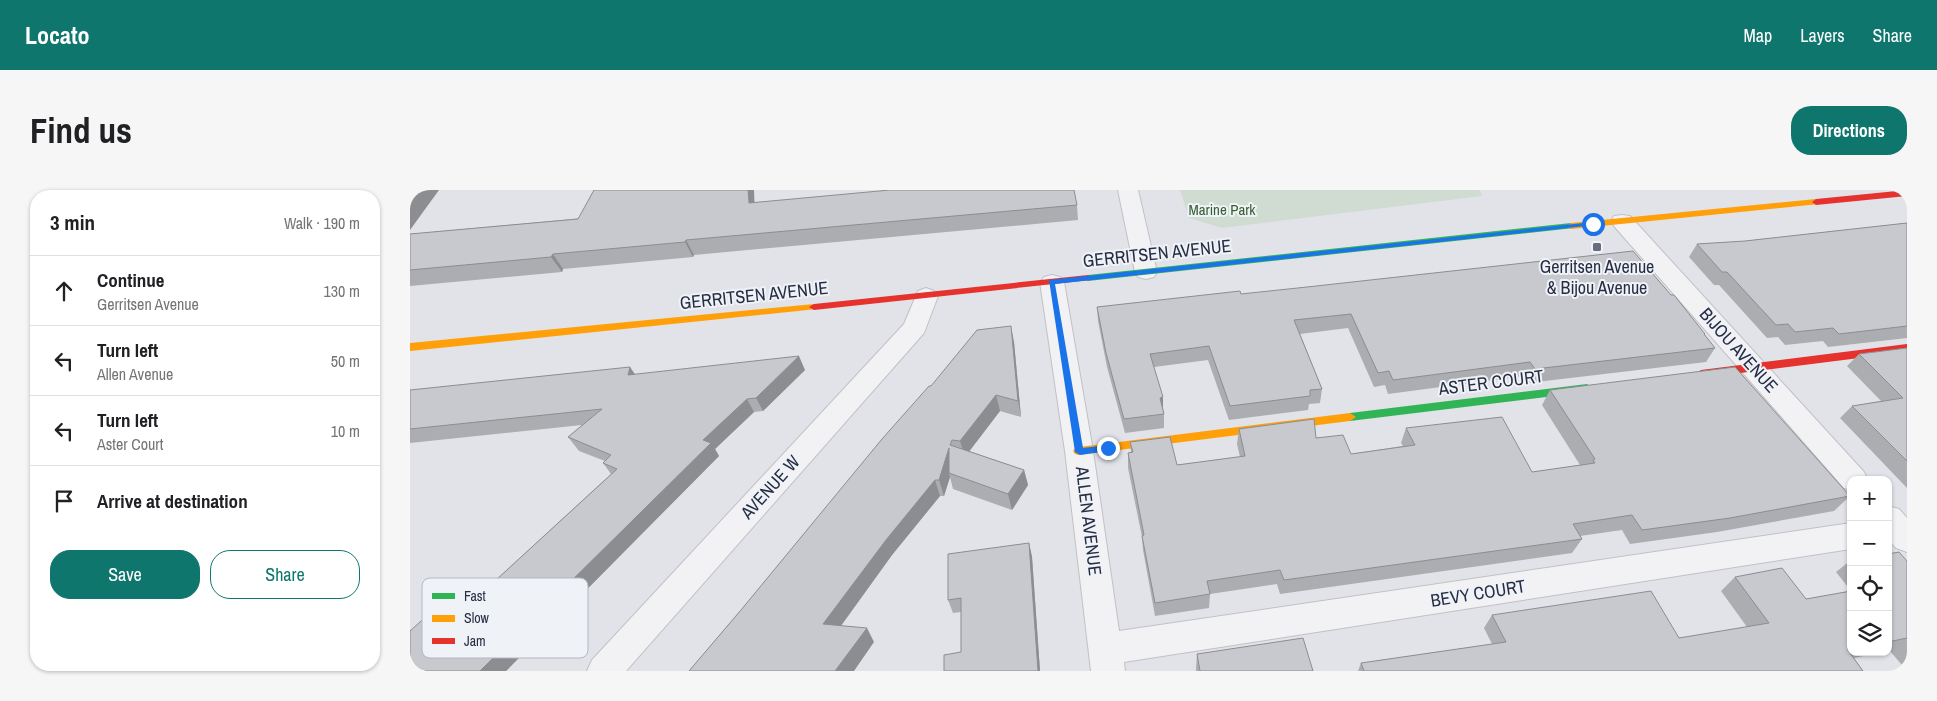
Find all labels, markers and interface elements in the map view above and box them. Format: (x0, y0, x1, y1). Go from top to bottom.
text: Locato (25, 19, 90, 51)
text: Map (1744, 23, 1772, 48)
text: Layers (1800, 23, 1845, 48)
text: Share (1873, 23, 1912, 48)
button: Directions (1791, 106, 1907, 155)
text: Find us (30, 107, 132, 154)
park label: Marine Park (1189, 199, 1256, 220)
text: 3 min (50, 208, 95, 237)
text: Walk · 190 m (284, 212, 360, 234)
route start (1582, 213, 1605, 236)
street label: GERRITSEN AVENUE (1082, 233, 1232, 273)
marker: Gerritsen Avenue & Bijou Avenue (1591, 241, 1603, 253)
place label: Gerritsen Avenue & Bijou Avenue (1540, 254, 1654, 300)
text: Continue (97, 267, 165, 293)
street label: GERRITSEN AVENUE (679, 275, 829, 315)
icon: ahead (50, 277, 78, 305)
text: 130 m (324, 280, 360, 302)
text: Gerritsen Avenue (97, 293, 199, 315)
street label: BIJOU AVENUE (1694, 302, 1784, 398)
text: Turn left (97, 337, 158, 363)
icon: left (50, 347, 78, 375)
text: 50 m (331, 350, 360, 372)
text: Allen Avenue (97, 363, 173, 385)
street label: ASTER COURT (1436, 363, 1545, 401)
text: Turn left (97, 407, 158, 433)
icon: left (50, 417, 78, 445)
text: 10 m (331, 420, 360, 442)
text: Aster Court (97, 433, 163, 455)
route end (1097, 437, 1120, 460)
street label: AVENUE W (734, 450, 805, 525)
street label: ALLEN AVENUE (1070, 464, 1108, 577)
map controls (1847, 476, 1892, 656)
button: + (1847, 476, 1892, 521)
icon: arrive (50, 487, 78, 515)
text: Arrive at destination (97, 488, 248, 514)
button: − (1847, 521, 1892, 566)
button: Save (50, 550, 200, 599)
button: Share (210, 550, 360, 599)
button: locate (1847, 566, 1892, 611)
street label: BEVY COURT (1429, 573, 1527, 613)
legend (422, 578, 588, 658)
text: Fast (464, 587, 486, 605)
text: Slow (464, 609, 490, 627)
button: layers (1847, 611, 1892, 656)
text: Jam (464, 632, 486, 650)

